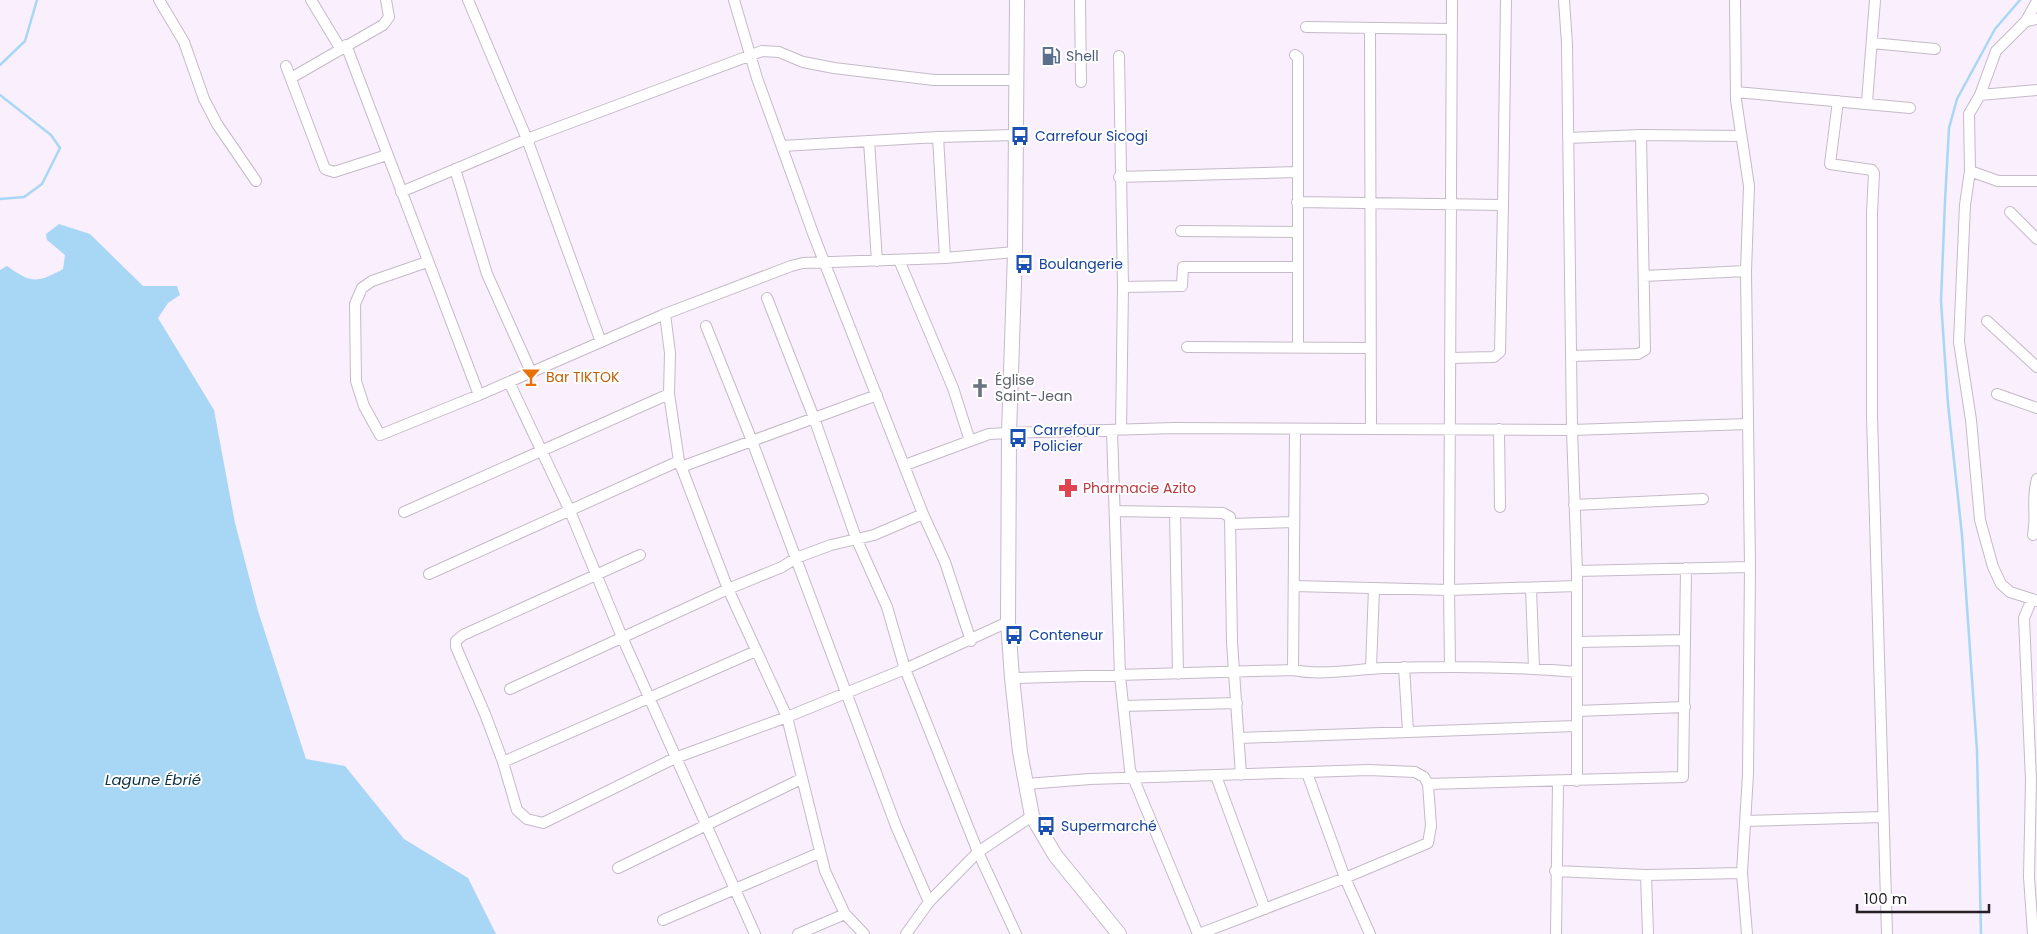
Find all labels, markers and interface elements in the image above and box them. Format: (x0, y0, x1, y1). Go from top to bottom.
fuel station icon: Shell (1040, 45, 1062, 67)
place label: Shell (1066, 46, 1099, 66)
bus stop icon: Carrefour Sicogi (1009, 125, 1031, 147)
place label: Carrefour Sicogi (1035, 126, 1148, 146)
bus stop icon: Boulangerie (1013, 253, 1035, 275)
place label: Boulangerie (1039, 254, 1123, 274)
bar icon: Bar TIKTOK (520, 366, 542, 388)
place label: Bar TIKTOK (546, 367, 620, 387)
place label: Église Saint-Jean (995, 370, 1072, 406)
church icon: Église Saint-Jean (969, 377, 991, 399)
place label: Carrefour Policier (1033, 420, 1100, 456)
bus stop icon: Carrefour Policier (1007, 427, 1029, 449)
pharmacy icon: Pharmacie Azito (1057, 477, 1079, 499)
place label: Pharmacie Azito (1083, 478, 1196, 498)
bus stop icon: Conteneur (1003, 624, 1025, 646)
place label: Conteneur (1029, 625, 1103, 645)
water label: Lagune Ébrié (105, 769, 201, 790)
bus stop icon: Supermarché (1035, 815, 1057, 837)
place label: Supermarché (1061, 816, 1157, 836)
scale bar (1857, 882, 1990, 914)
text: 100 m (1864, 888, 1907, 909)

